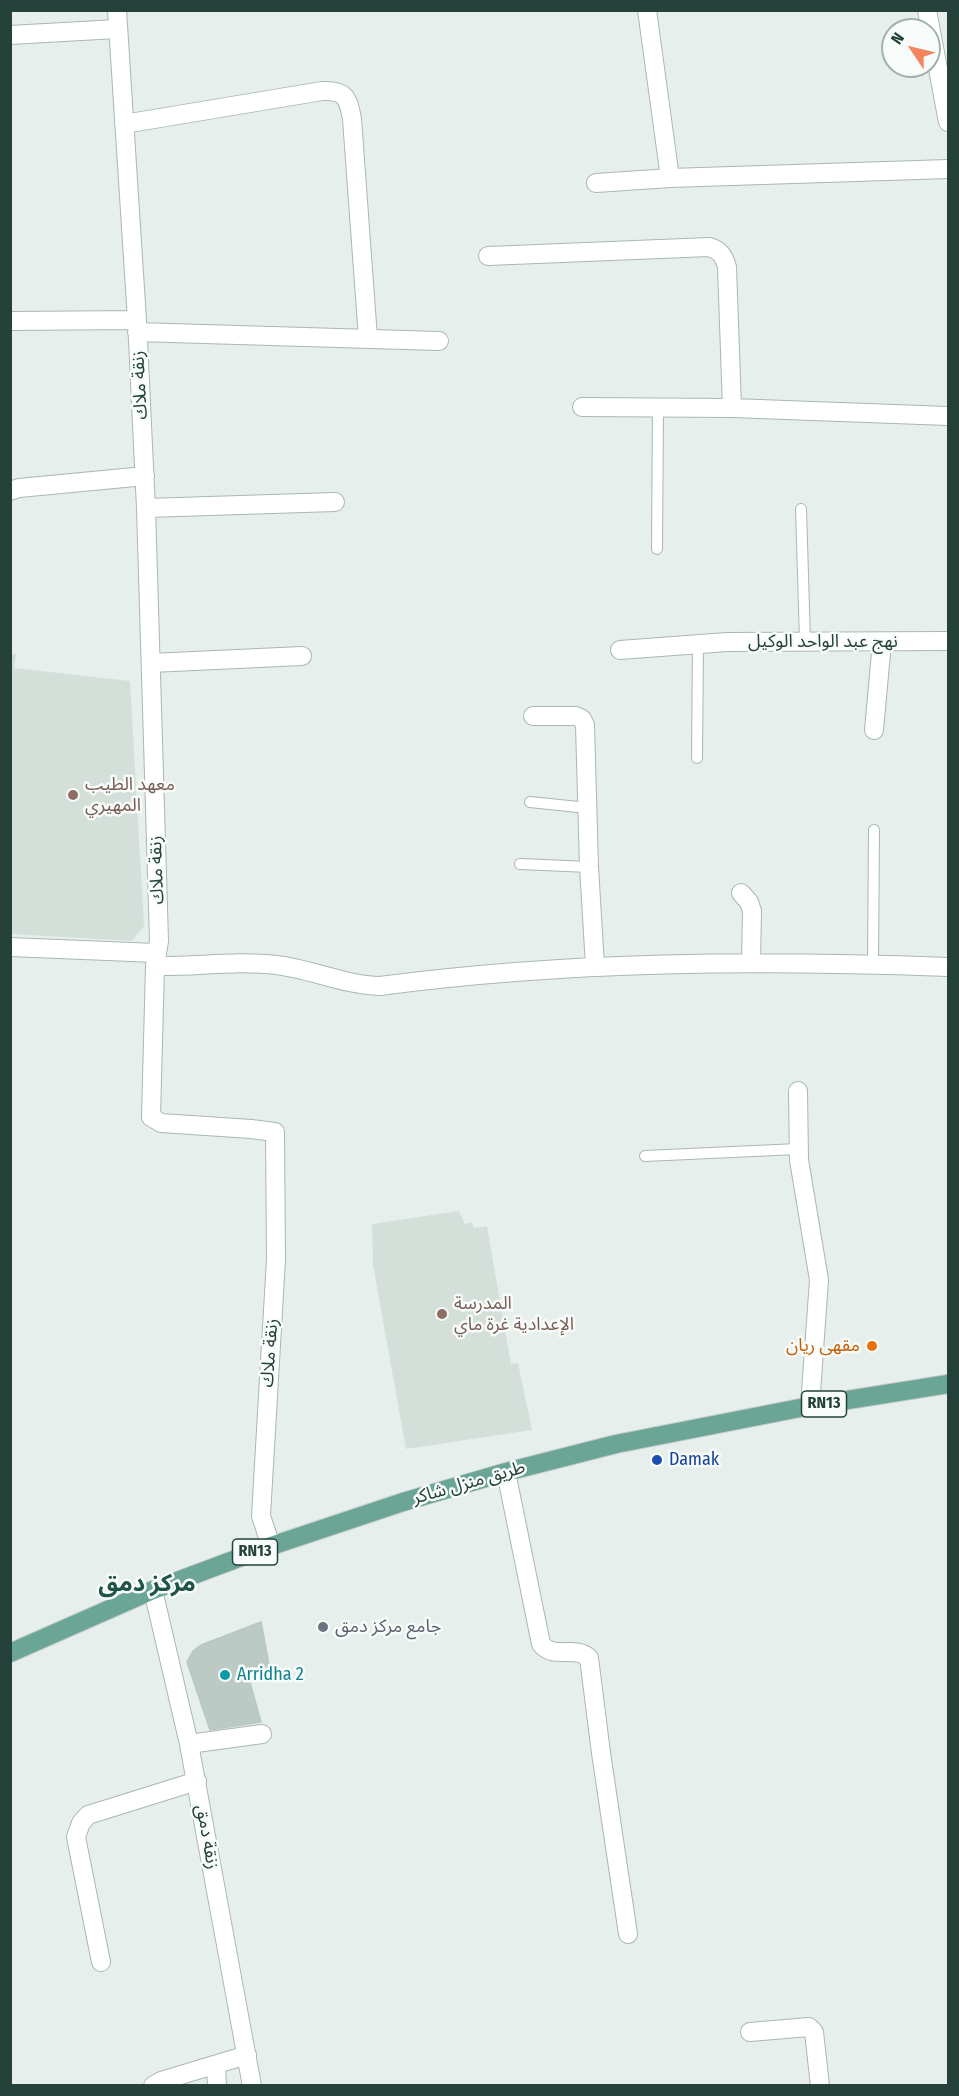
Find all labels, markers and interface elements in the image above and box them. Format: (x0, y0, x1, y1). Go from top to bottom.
north arrow (881, 18, 941, 78)
text: N (887, 29, 908, 48)
street label: زنقة ملاك (127, 350, 153, 420)
street label: نهج عبد الواحد الوكيل (748, 631, 898, 653)
place label: معهد الطيب المهيري (85, 774, 175, 816)
marker: معهد الطيب المهيري (66, 788, 80, 802)
street label: زنقة ملاك (145, 835, 169, 905)
place label: المدرسة الإعدادية غرة ماي (454, 1293, 574, 1336)
marker: المدرسة الإعدادية غرة ماي (435, 1307, 449, 1321)
street label: زنقة ملاك (257, 1318, 283, 1388)
place label: مقهى ريان (786, 1335, 860, 1357)
marker: مقهى ريان (865, 1339, 879, 1353)
road number: RN13 (802, 1391, 846, 1417)
place label: Damak (669, 1449, 719, 1471)
marker: Damak (650, 1453, 664, 1467)
street label: طريق منزل شاكر (410, 1457, 528, 1509)
road number: RN13 (232, 1539, 278, 1565)
district label: مركز دمق (98, 1570, 196, 1598)
place label: جامع مركز دمق (335, 1616, 441, 1638)
marker: جامع مركز دمق (316, 1620, 330, 1634)
place label: Arridha 2 (237, 1664, 304, 1686)
marker: Arridha 2 (218, 1668, 232, 1682)
street label: زنقة دمق (191, 1803, 223, 1871)

